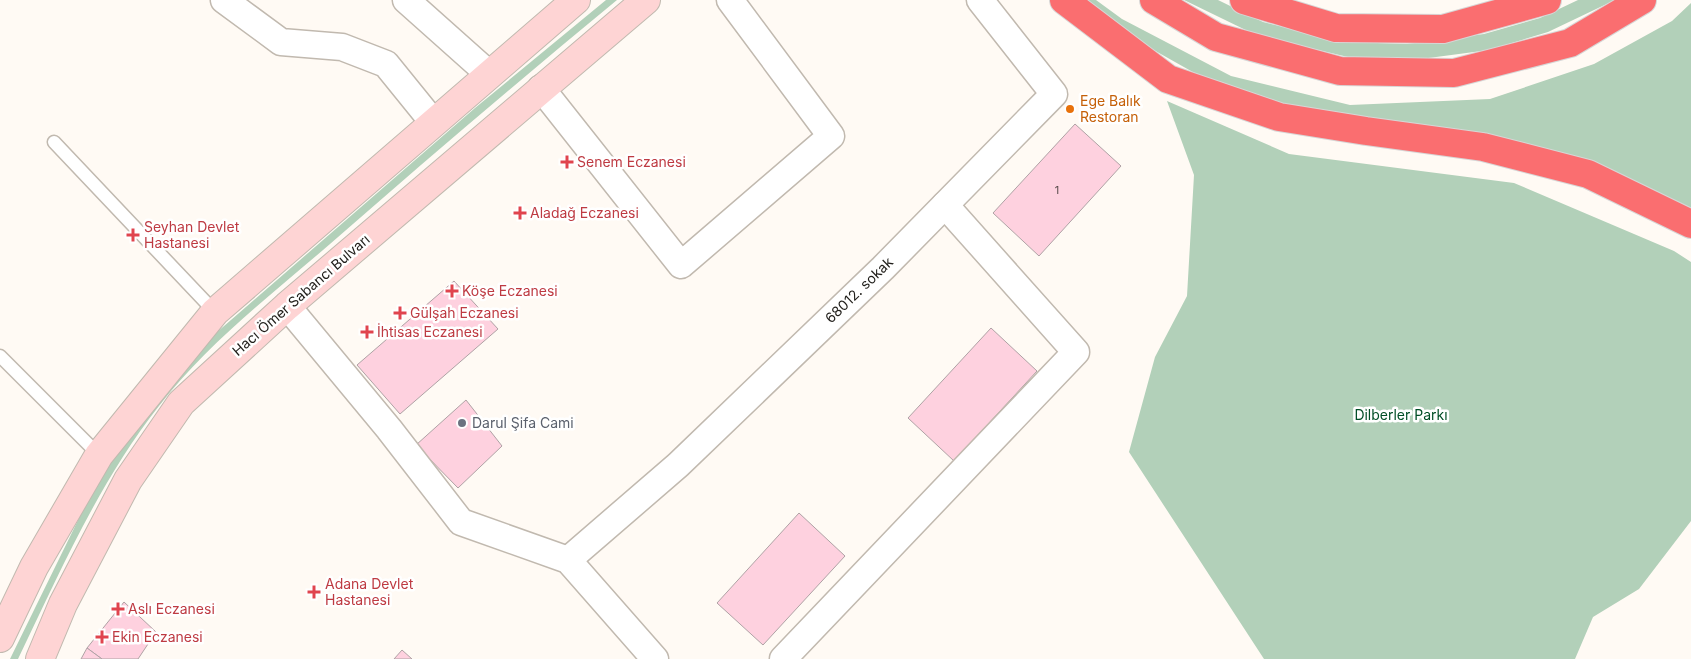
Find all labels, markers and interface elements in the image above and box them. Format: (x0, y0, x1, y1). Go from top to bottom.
place label: Ege Balık Restoran (1080, 92, 1141, 125)
marker: Ege Balık Restoran (1064, 103, 1076, 115)
place label: Senem Eczanesi (577, 153, 686, 170)
marker: Senem Eczanesi (561, 156, 573, 168)
house number: 1 (1055, 183, 1059, 197)
place label: Aladağ Eczanesi (530, 204, 639, 221)
marker: Aladağ Eczanesi (514, 207, 526, 219)
place label: Seyhan Devlet Hastanesi (144, 218, 240, 251)
marker: Seyhan Devlet Hastanesi (126, 228, 140, 242)
street label: Hacı Ömer Sabancı Bulvarı (229, 230, 373, 359)
street label: 68012. sokak (821, 253, 896, 326)
place label: Köşe Eczanesi (462, 282, 558, 299)
marker: Köşe Eczanesi (446, 285, 458, 297)
place label: Gülşah Eczanesi (410, 304, 519, 321)
marker: Gülşah Eczanesi (394, 307, 406, 319)
place label: İhtisas Eczanesi (377, 323, 483, 340)
marker: İhtisas Eczanesi (361, 326, 373, 338)
park label: Dilberler Parkı (1354, 406, 1448, 423)
place label: Darul Şifa Cami (472, 414, 574, 431)
marker: Darul Şifa Cami (456, 417, 468, 429)
place label: Adana Devlet Hastanesi (325, 575, 414, 608)
marker: Adana Devlet Hastanesi (307, 585, 321, 599)
place label: Aslı Eczanesi (128, 600, 215, 617)
marker: Aslı Eczanesi (112, 603, 124, 615)
place label: Ekin Eczanesi (112, 628, 203, 645)
marker: Ekin Eczanesi (96, 631, 108, 643)

